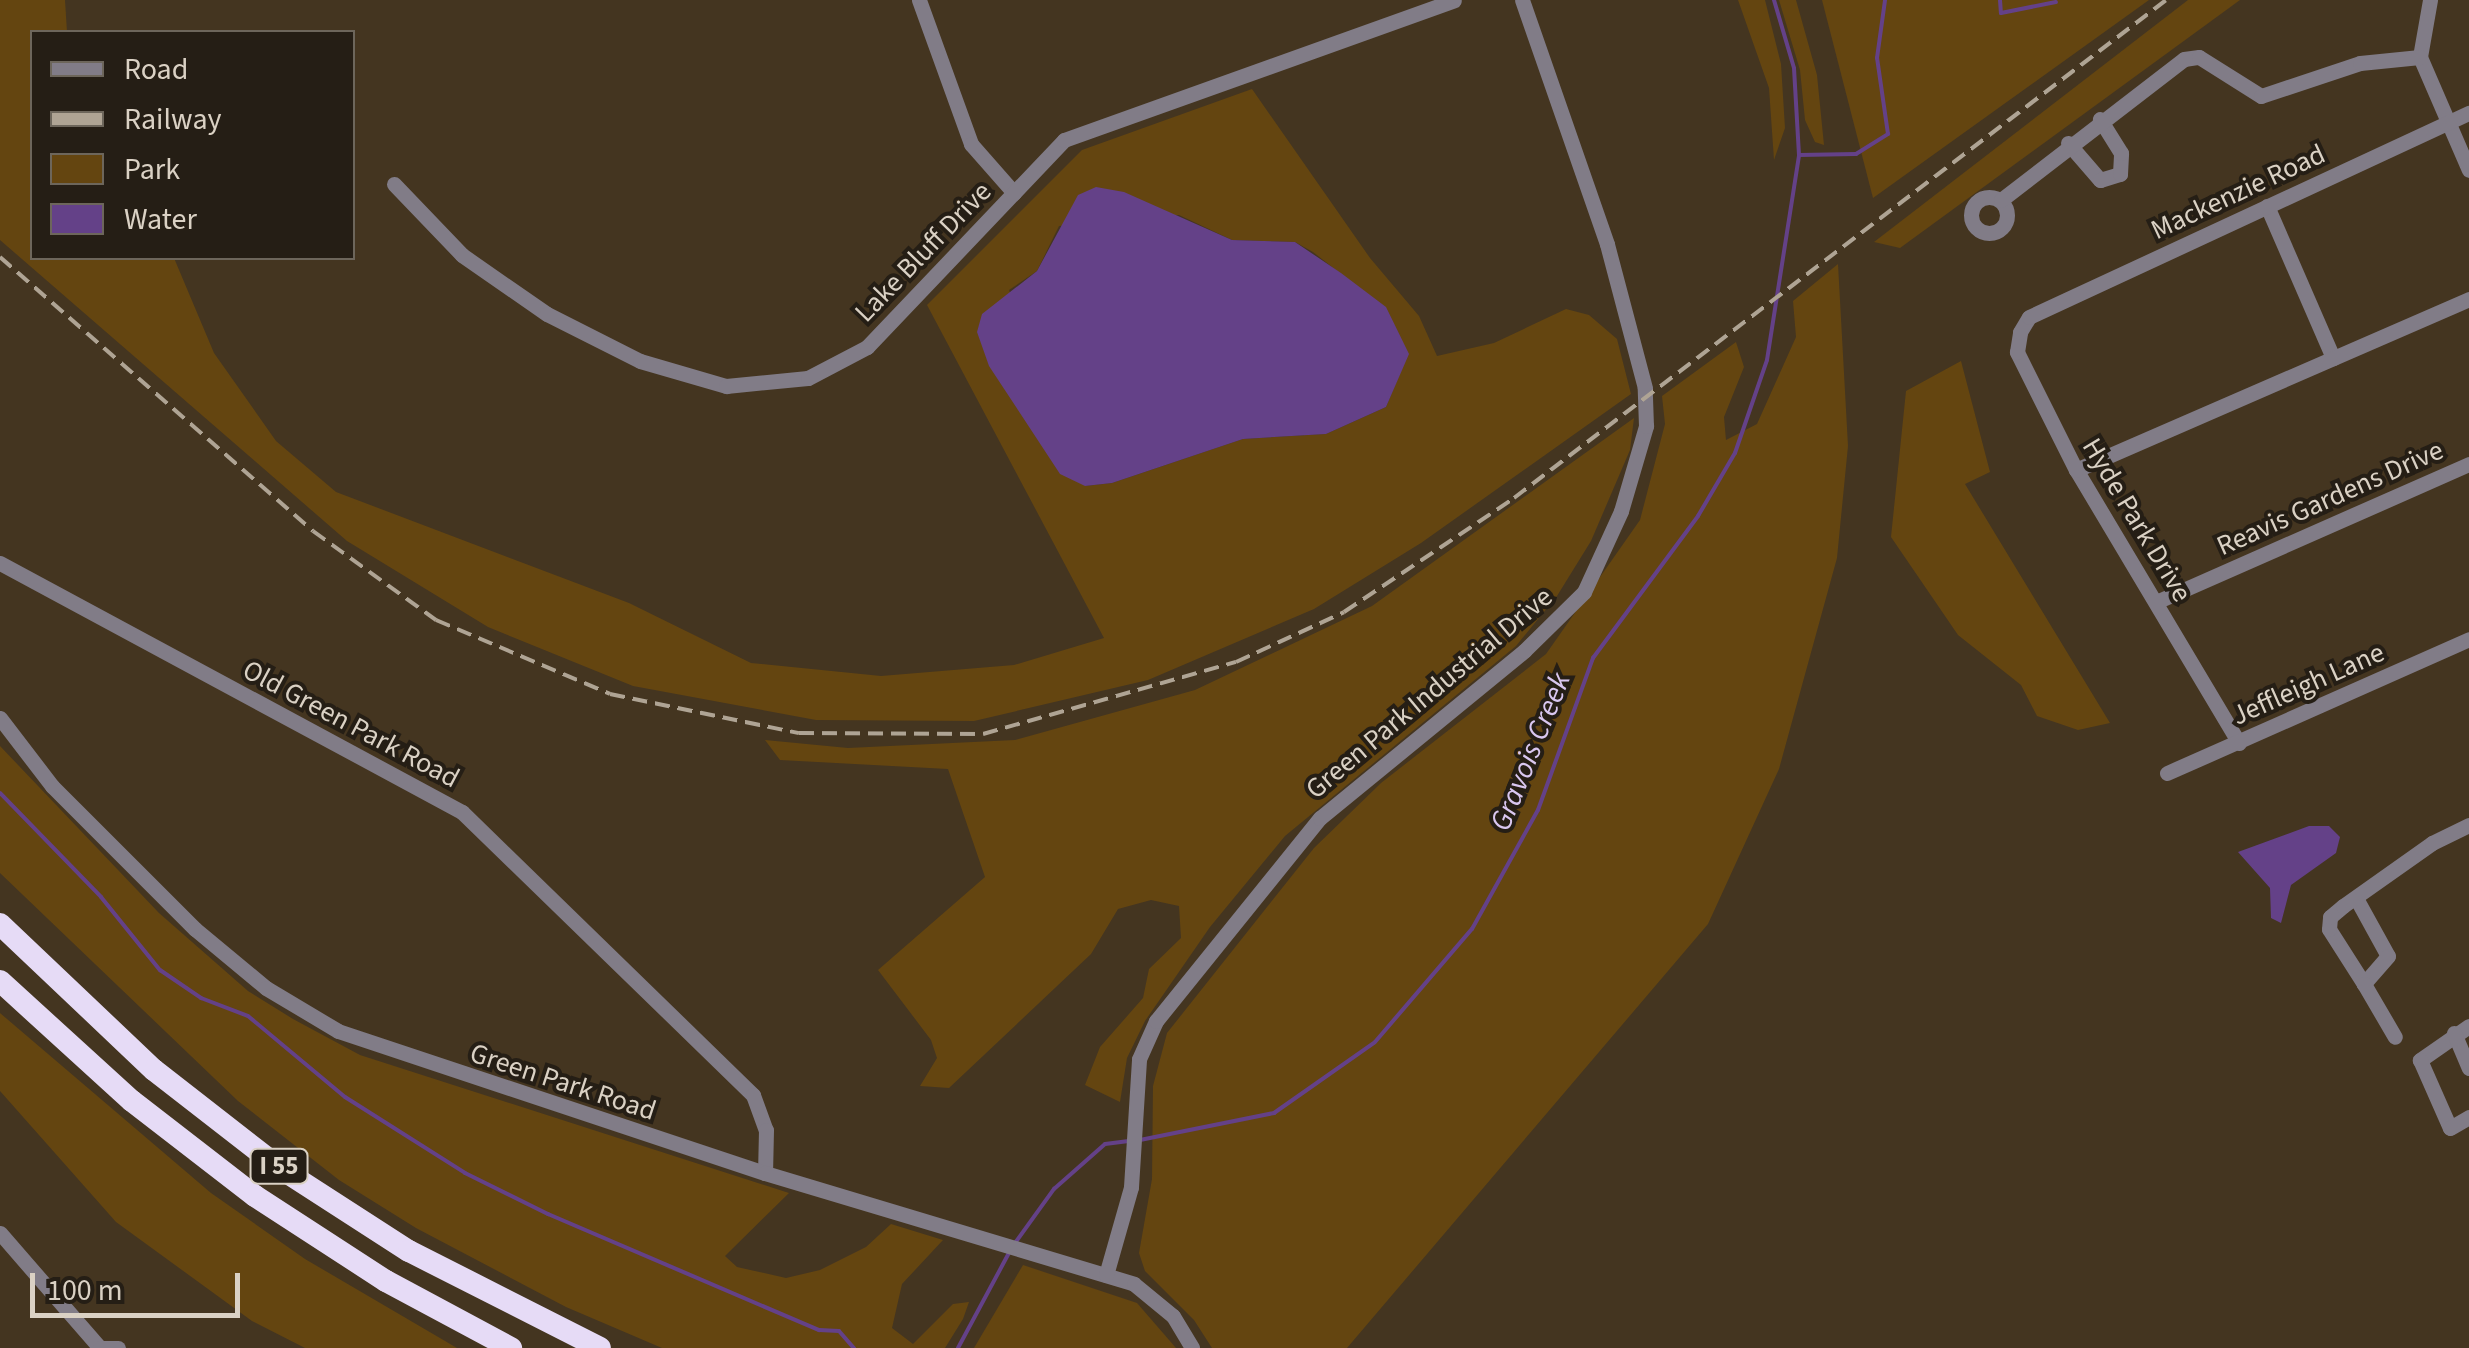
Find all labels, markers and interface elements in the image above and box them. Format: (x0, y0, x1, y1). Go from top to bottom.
legend (30, 30, 355, 260)
text: Road (124, 48, 188, 91)
text: Railway (124, 98, 222, 141)
street label: Mackenzie Road (2146, 137, 2330, 247)
text: Park (124, 148, 180, 191)
street label: Lake Bluff Drive (848, 175, 998, 329)
text: Water (124, 198, 197, 241)
street label: Hyde Park Drive (2075, 432, 2199, 608)
street label: Reavis Gardens Drive (2212, 433, 2448, 563)
street label: Green Park Industrial Drive (1299, 580, 1559, 806)
street label: Jeffleigh Lane (2227, 635, 2389, 733)
street label: Old Green Park Road (237, 653, 465, 795)
water label: Gravois Creek (1483, 668, 1579, 836)
street label: Green Park Road (466, 1036, 660, 1128)
road number: I 55 (249, 1146, 309, 1186)
scale bar (35, 1253, 245, 1315)
text: 100 m (47, 1269, 123, 1312)

